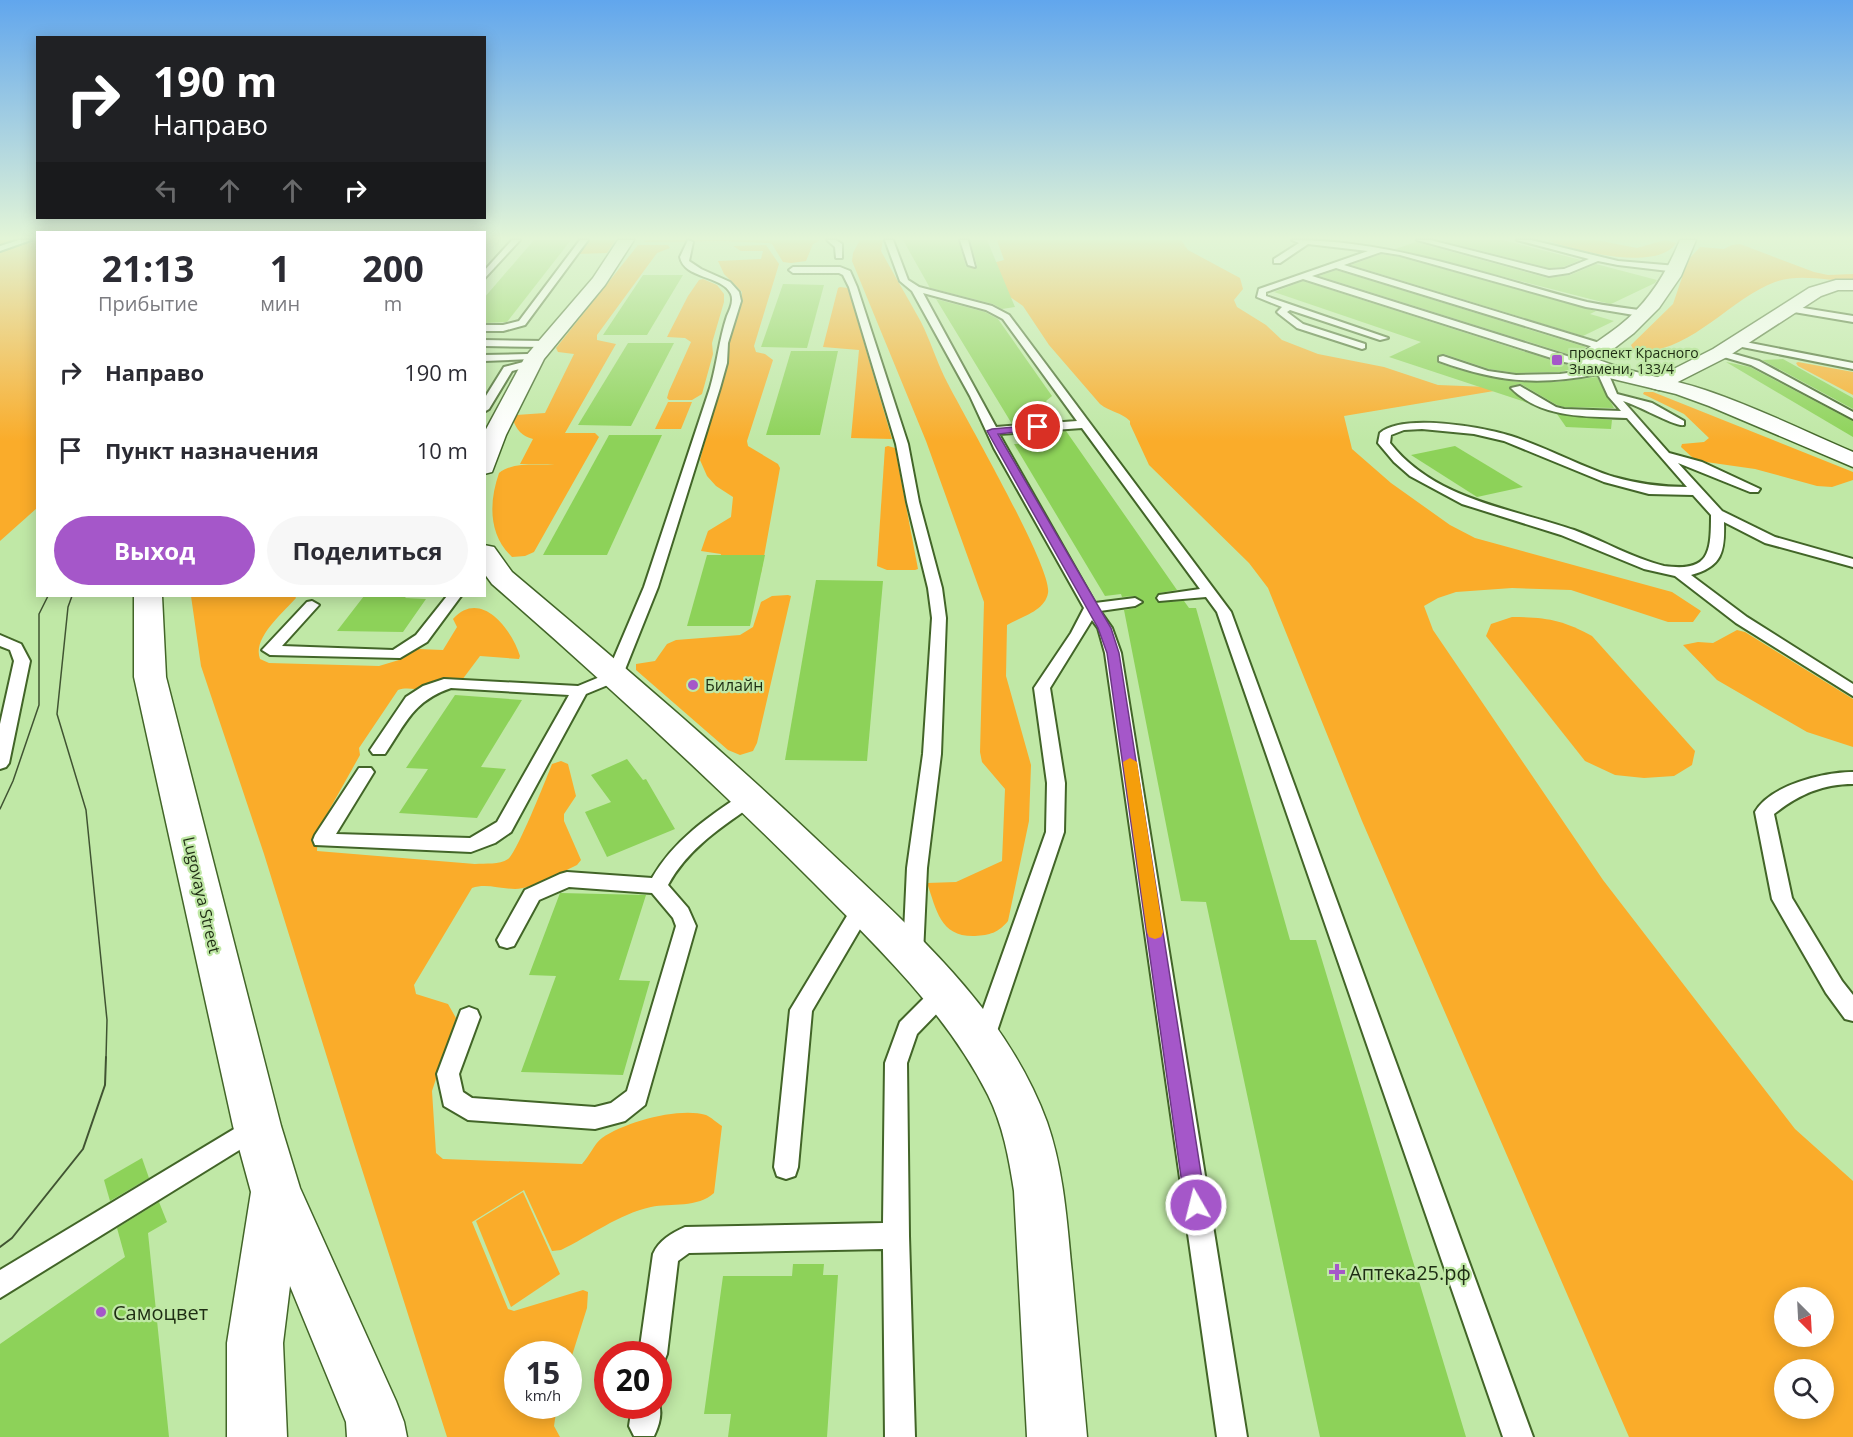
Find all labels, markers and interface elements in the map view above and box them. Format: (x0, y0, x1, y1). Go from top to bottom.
text: 190 m (153, 52, 277, 109)
icon: right (54, 60, 132, 138)
text: Направо (153, 106, 268, 143)
icon: left (150, 174, 183, 207)
icon: ahead (213, 174, 246, 207)
icon: ahead (276, 174, 309, 207)
icon: right (339, 174, 372, 207)
text: 21:13 (102, 244, 194, 293)
text: 1 (270, 244, 290, 293)
text: 200 (362, 244, 424, 293)
text: Прибытие (98, 290, 198, 317)
text: мин (260, 290, 300, 317)
text: m (384, 290, 402, 317)
place label: проспект Красного Знамени, 133/4 (1569, 343, 1699, 378)
marker: проспект Красного Знамени, 133/4 (1550, 353, 1564, 367)
icon: right (54, 356, 87, 389)
text: Направо (105, 357, 204, 387)
text: 190 m (404, 357, 468, 387)
pin (1012, 401, 1063, 452)
icon: arrive (1021, 410, 1054, 443)
icon: arrive (54, 434, 87, 467)
text: Пункт назначения (105, 435, 319, 465)
text: 10 m (417, 435, 468, 465)
button: Выход (54, 516, 255, 585)
button: Поделиться (267, 516, 468, 585)
place label: Билайн (705, 674, 763, 696)
marker: Билайн (686, 678, 700, 692)
street label: Lugovaya Street (178, 834, 226, 956)
position arrow (1164, 1173, 1228, 1237)
place label: Аптека25.рф (1349, 1259, 1471, 1286)
marker: Аптека25.рф (1330, 1265, 1344, 1279)
north arrow (1774, 1287, 1834, 1347)
map controls (1774, 1287, 1834, 1419)
place label: Самоцвет (113, 1299, 208, 1326)
marker: Самоцвет (94, 1305, 108, 1319)
speed limit sign: 20 (594, 1341, 672, 1419)
text: 15 (526, 1352, 560, 1393)
button: search (1774, 1359, 1834, 1419)
text: km/h (525, 1385, 561, 1405)

